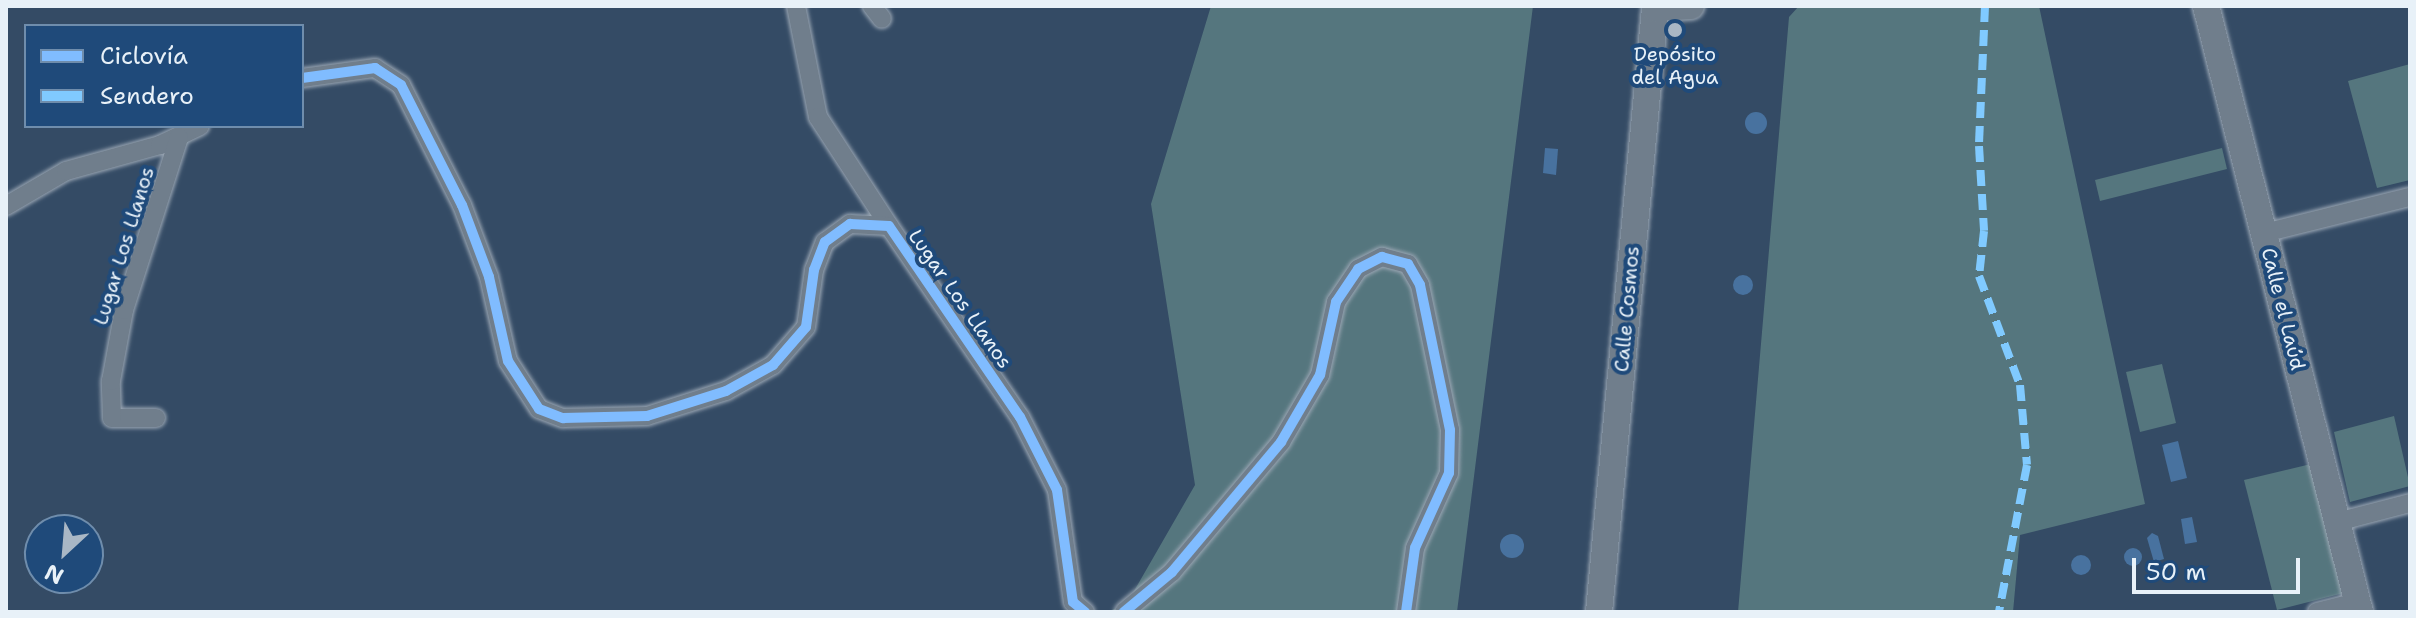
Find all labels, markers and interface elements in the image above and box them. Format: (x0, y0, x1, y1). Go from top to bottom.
marker: Depósito del Agua (1666, 21, 1684, 39)
legend (24, 24, 304, 128)
text: Ciclovía (100, 40, 188, 72)
place label: Depósito del Agua (1631, 42, 1719, 89)
text: Sendero (100, 80, 194, 112)
street label: Lugar Los Llanos (89, 164, 159, 328)
street label: Lugar Los Llanos (903, 225, 1017, 373)
street label: Calle Cosmos (1610, 245, 1644, 373)
street label: Calle el Laúd (2256, 245, 2310, 373)
north arrow (24, 514, 104, 594)
scale bar (2136, 542, 2304, 592)
text: 50 m (2146, 556, 2206, 588)
text: N (40, 557, 68, 591)

